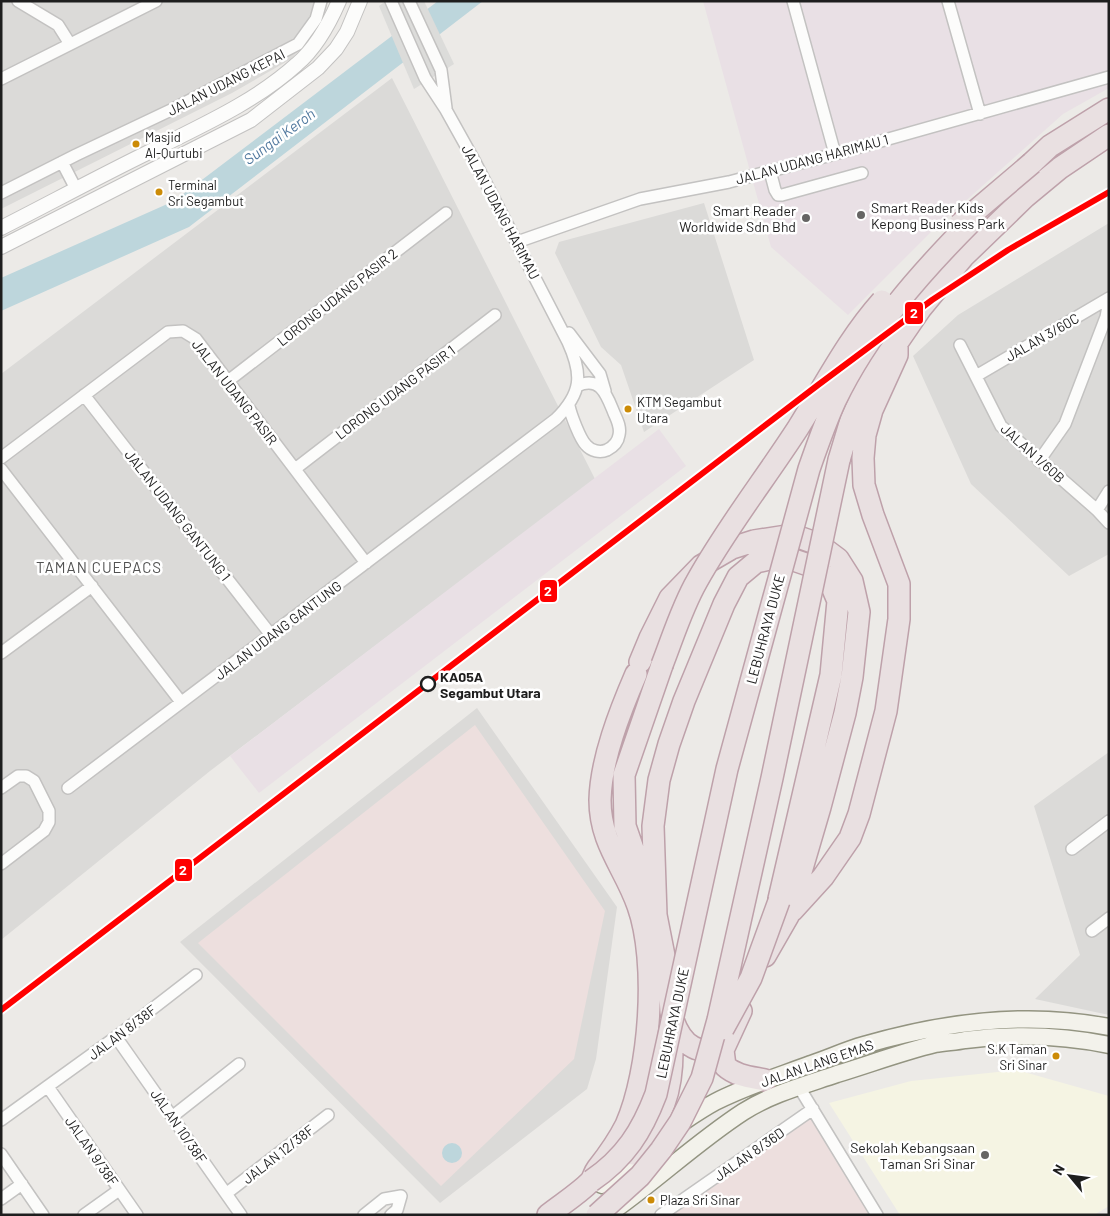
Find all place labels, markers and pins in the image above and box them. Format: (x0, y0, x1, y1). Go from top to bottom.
place label: Masjid Al-Qurtubi (145, 129, 203, 161)
marker: Masjid Al-Qurtubi (131, 139, 141, 149)
place label: Terminal Sri Segambut (168, 177, 244, 209)
marker: Terminal Sri Segambut (154, 187, 164, 197)
place label: Smart Reader Kids Kepong Business Park (871, 199, 1005, 232)
place label: Smart Reader Worldwide Sdn Bhd (679, 202, 796, 235)
marker: Smart Reader Kids Kepong Business Park (855, 209, 867, 221)
marker: Smart Reader Worldwide Sdn Bhd (800, 212, 812, 224)
place label: KTM Segambut Utara (637, 394, 722, 426)
marker: KTM Segambut Utara (623, 404, 633, 414)
place label: KA05A Segambut Utara (440, 668, 541, 701)
marker: KA05A Segambut Utara (420, 676, 436, 692)
place label: S.K Taman Sri Sinar (987, 1041, 1047, 1073)
marker: S.K Taman Sri Sinar (1051, 1051, 1061, 1061)
place label: Sekolah Kebangsaan Taman Sri Sinar (850, 1139, 975, 1172)
marker: Sekolah Kebangsaan Taman Sri Sinar (979, 1149, 991, 1161)
place label: Plaza Sri Sinar (660, 1192, 740, 1208)
marker: Plaza Sri Sinar (646, 1195, 656, 1205)

